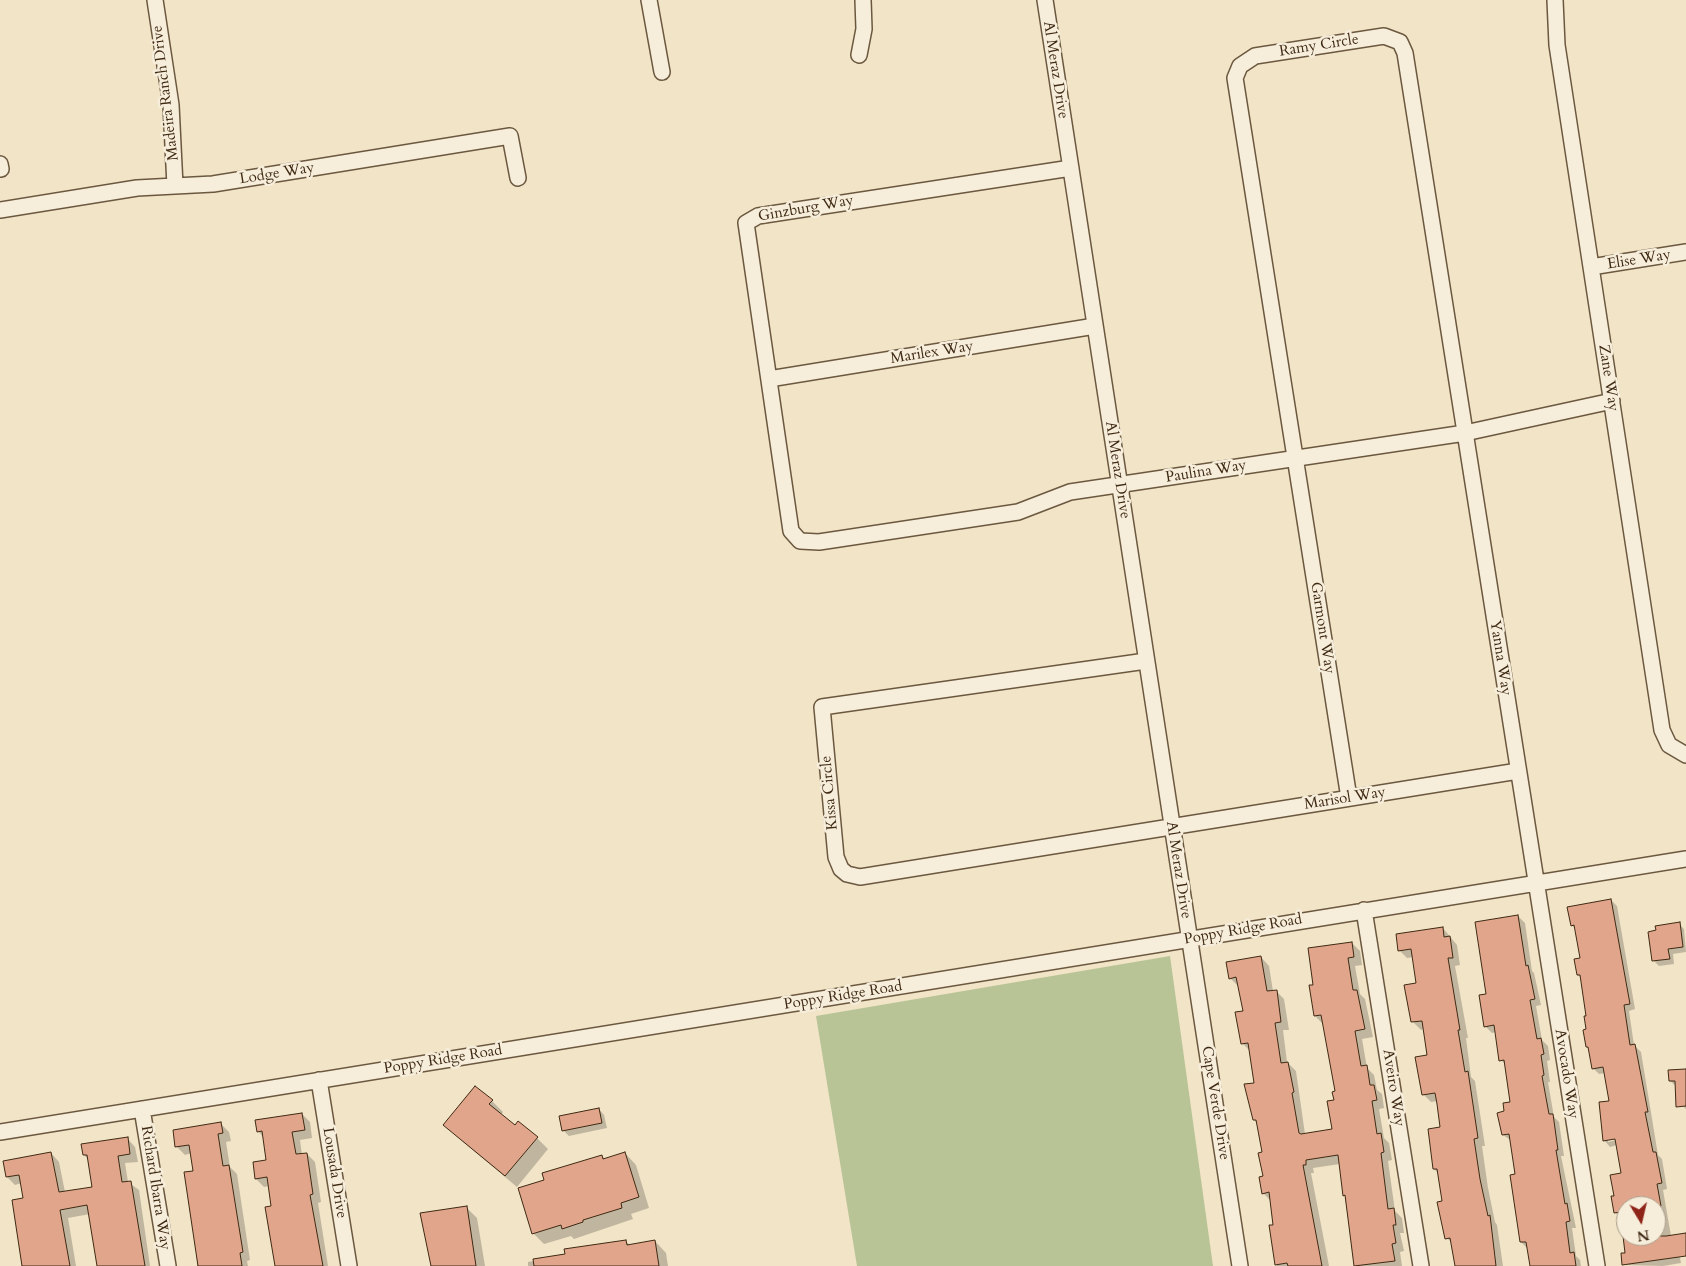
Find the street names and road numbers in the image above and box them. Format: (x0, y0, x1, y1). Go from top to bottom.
street label: Al Meraz Drive (1038, 20, 1072, 120)
street label: Madeira Ranch Drive (149, 24, 183, 162)
street label: Ramy Circle (1278, 31, 1360, 61)
street label: Lodge Way (238, 159, 316, 189)
street label: Ginzburg Way (757, 192, 855, 226)
street label: Elise Way (1606, 246, 1672, 274)
street label: Marilex Way (889, 338, 975, 368)
street label: Zane Way (1594, 343, 1622, 413)
street label: Al Meraz Drive (1100, 420, 1134, 520)
street label: Paulina Way (1164, 457, 1248, 487)
street label: Garmont Way (1306, 581, 1338, 675)
street label: Yanna Way (1485, 619, 1515, 697)
street label: Kissa Circle (818, 755, 842, 831)
street label: Marisol Way (1303, 784, 1387, 814)
street label: Al Meraz Drive (1161, 820, 1195, 920)
street label: Poppy Ridge Road (1182, 911, 1304, 949)
street label: Poppy Ridge Road (782, 978, 904, 1014)
street label: Avocado Way (1550, 1028, 1582, 1120)
street label: Poppy Ridge Road (382, 1042, 504, 1078)
street label: Cape Verde Drive (1197, 1045, 1233, 1161)
street label: Aveiro Way (1378, 1048, 1408, 1128)
street label: Richard Ibarra Way (136, 1125, 174, 1251)
street label: Lousada Drive (318, 1126, 350, 1220)

